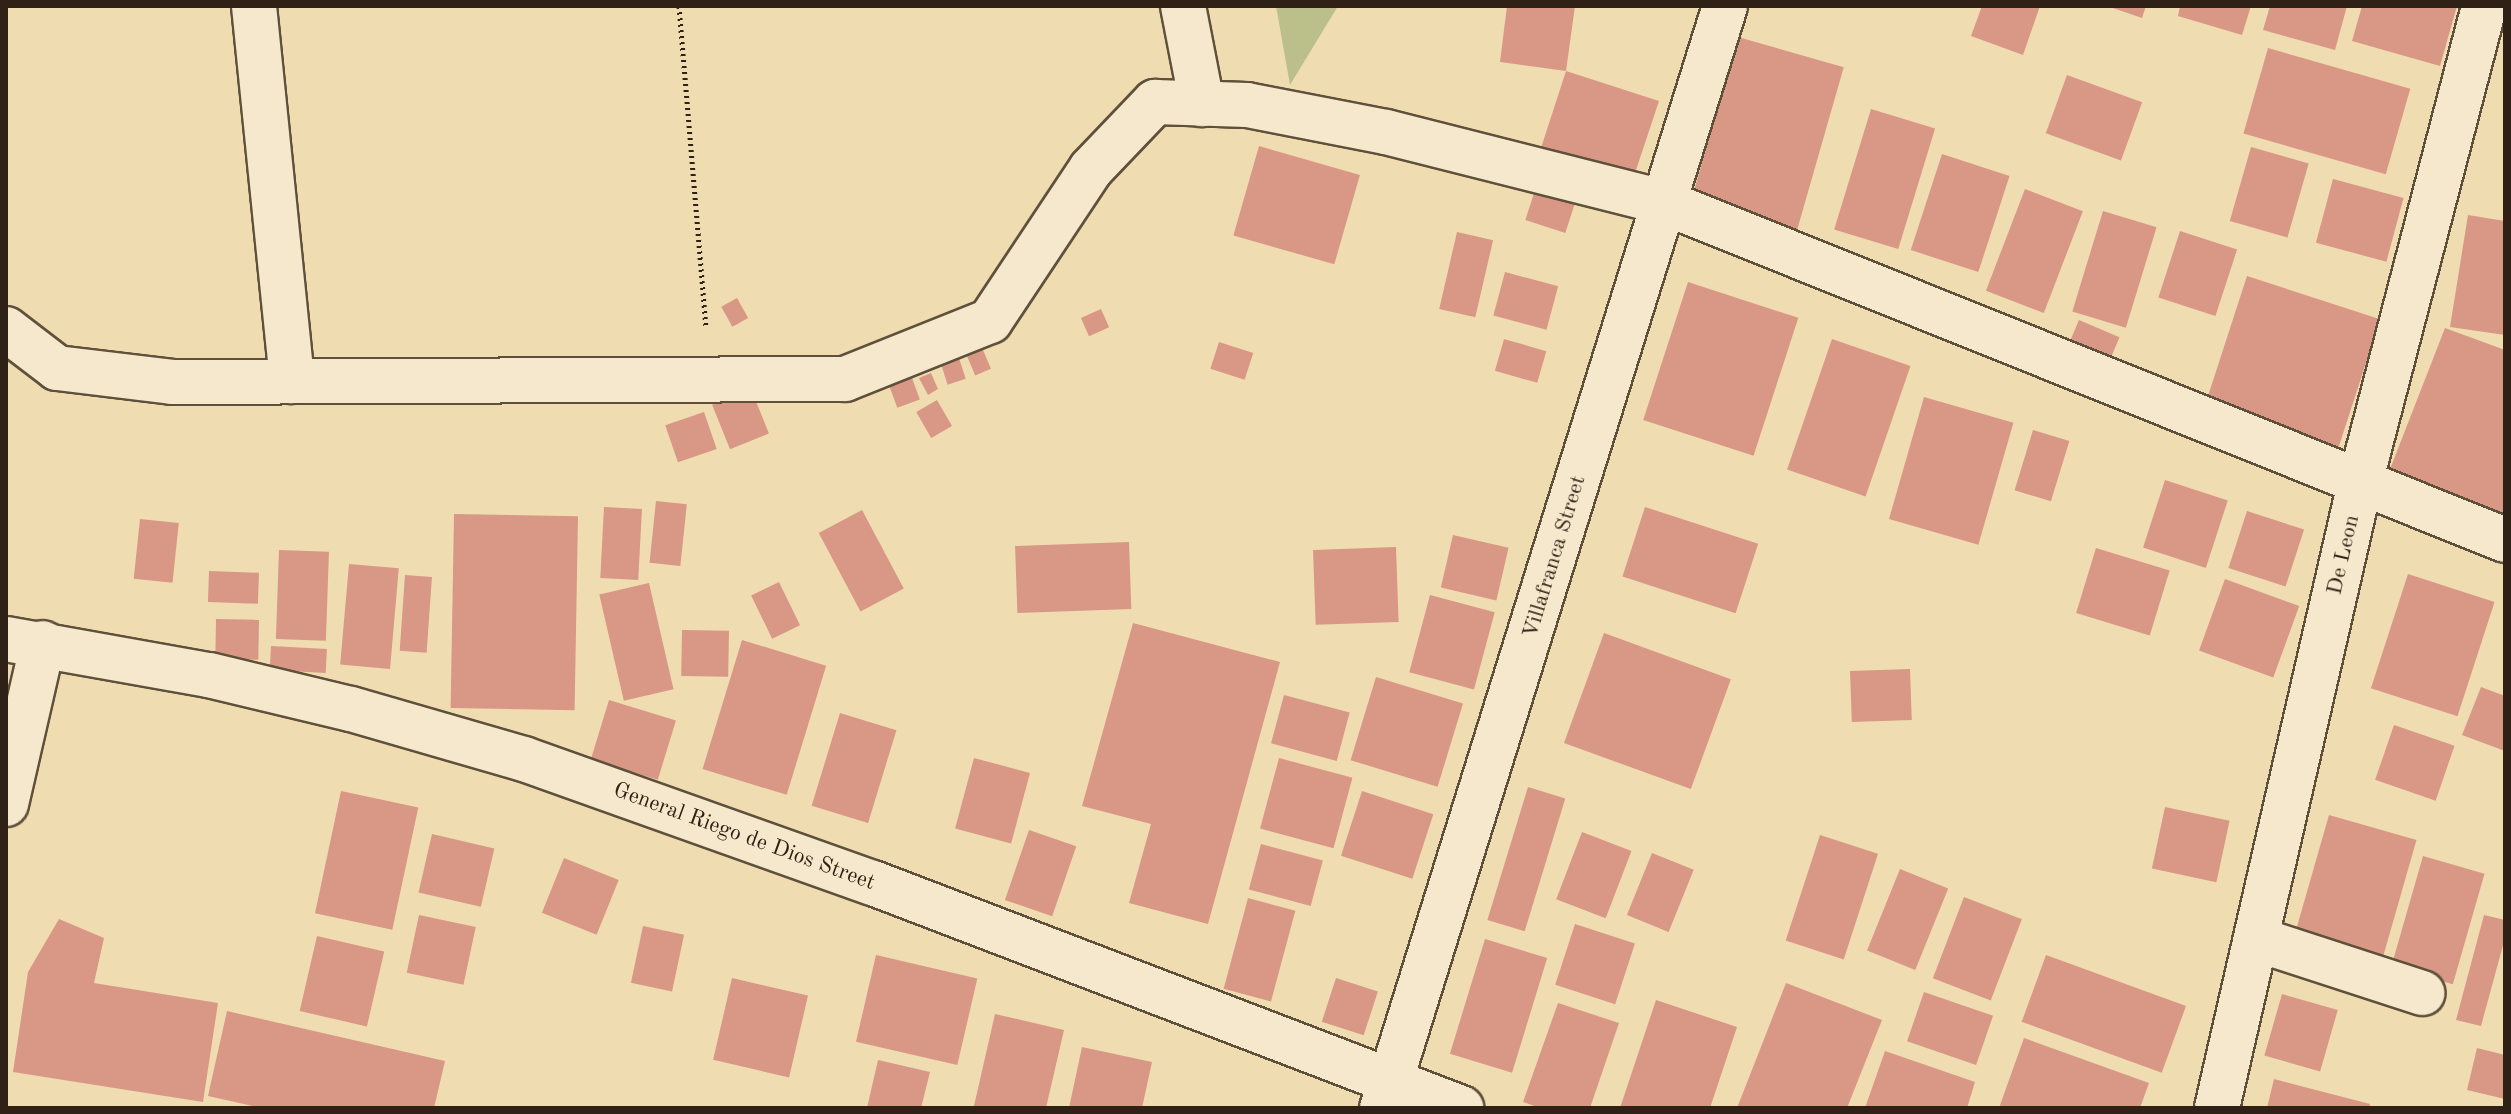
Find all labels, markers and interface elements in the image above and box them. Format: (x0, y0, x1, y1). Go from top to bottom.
street label: Villafranca Street (1518, 472, 1592, 642)
street label: De Leon (2322, 513, 2366, 597)
street label: General Riego de Dios Street (610, 777, 878, 897)

